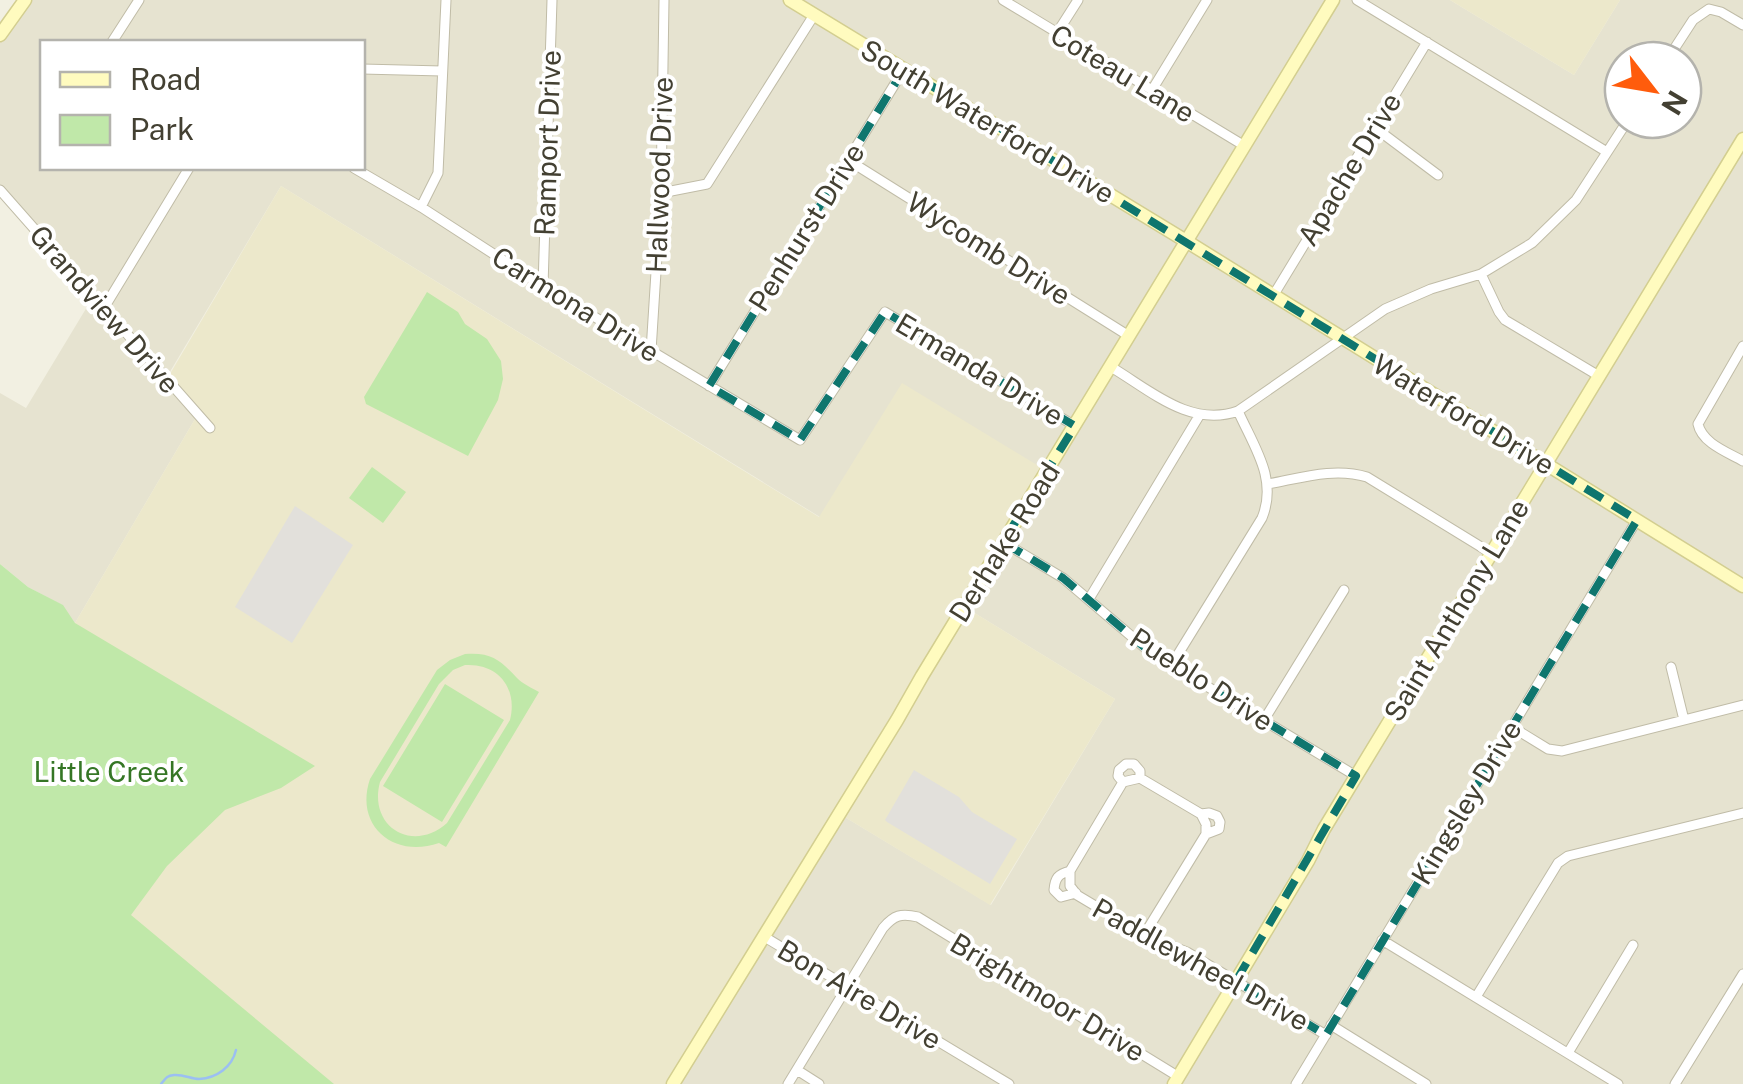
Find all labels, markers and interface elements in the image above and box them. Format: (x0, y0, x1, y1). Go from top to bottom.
street label: Coteau Lane (1045, 17, 1201, 129)
street label: South Waterford Drive (855, 32, 1121, 210)
legend (40, 40, 365, 170)
north arrow (1603, 40, 1703, 140)
street label: Ramport Drive (527, 49, 567, 237)
text: Road (130, 61, 201, 97)
street label: Hallwood Drive (639, 76, 679, 274)
text: N (1655, 85, 1695, 121)
street label: Apache Drive (1290, 87, 1408, 251)
text: Park (130, 111, 194, 147)
street label: Penhurst Drive (741, 137, 871, 317)
street label: Wycomb Drive (901, 184, 1077, 312)
street label: Grandview Drive (23, 218, 187, 400)
street label: Carmona Drive (486, 239, 666, 369)
street label: Ermanda Drive (890, 306, 1070, 432)
street label: Waterford Drive (1367, 347, 1561, 481)
street label: Derhake Road (942, 456, 1066, 628)
street label: Saint Anthony Lane (1377, 493, 1535, 727)
street label: Pueblo Drive (1124, 621, 1280, 737)
street label: Kingsley Drive (1404, 714, 1528, 890)
park label: Little Creek (33, 755, 185, 788)
street label: Paddlewheel Drive (1087, 891, 1315, 1037)
street label: Brightmoor Drive (945, 926, 1151, 1068)
street label: Bon Aire Drive (772, 932, 948, 1056)

